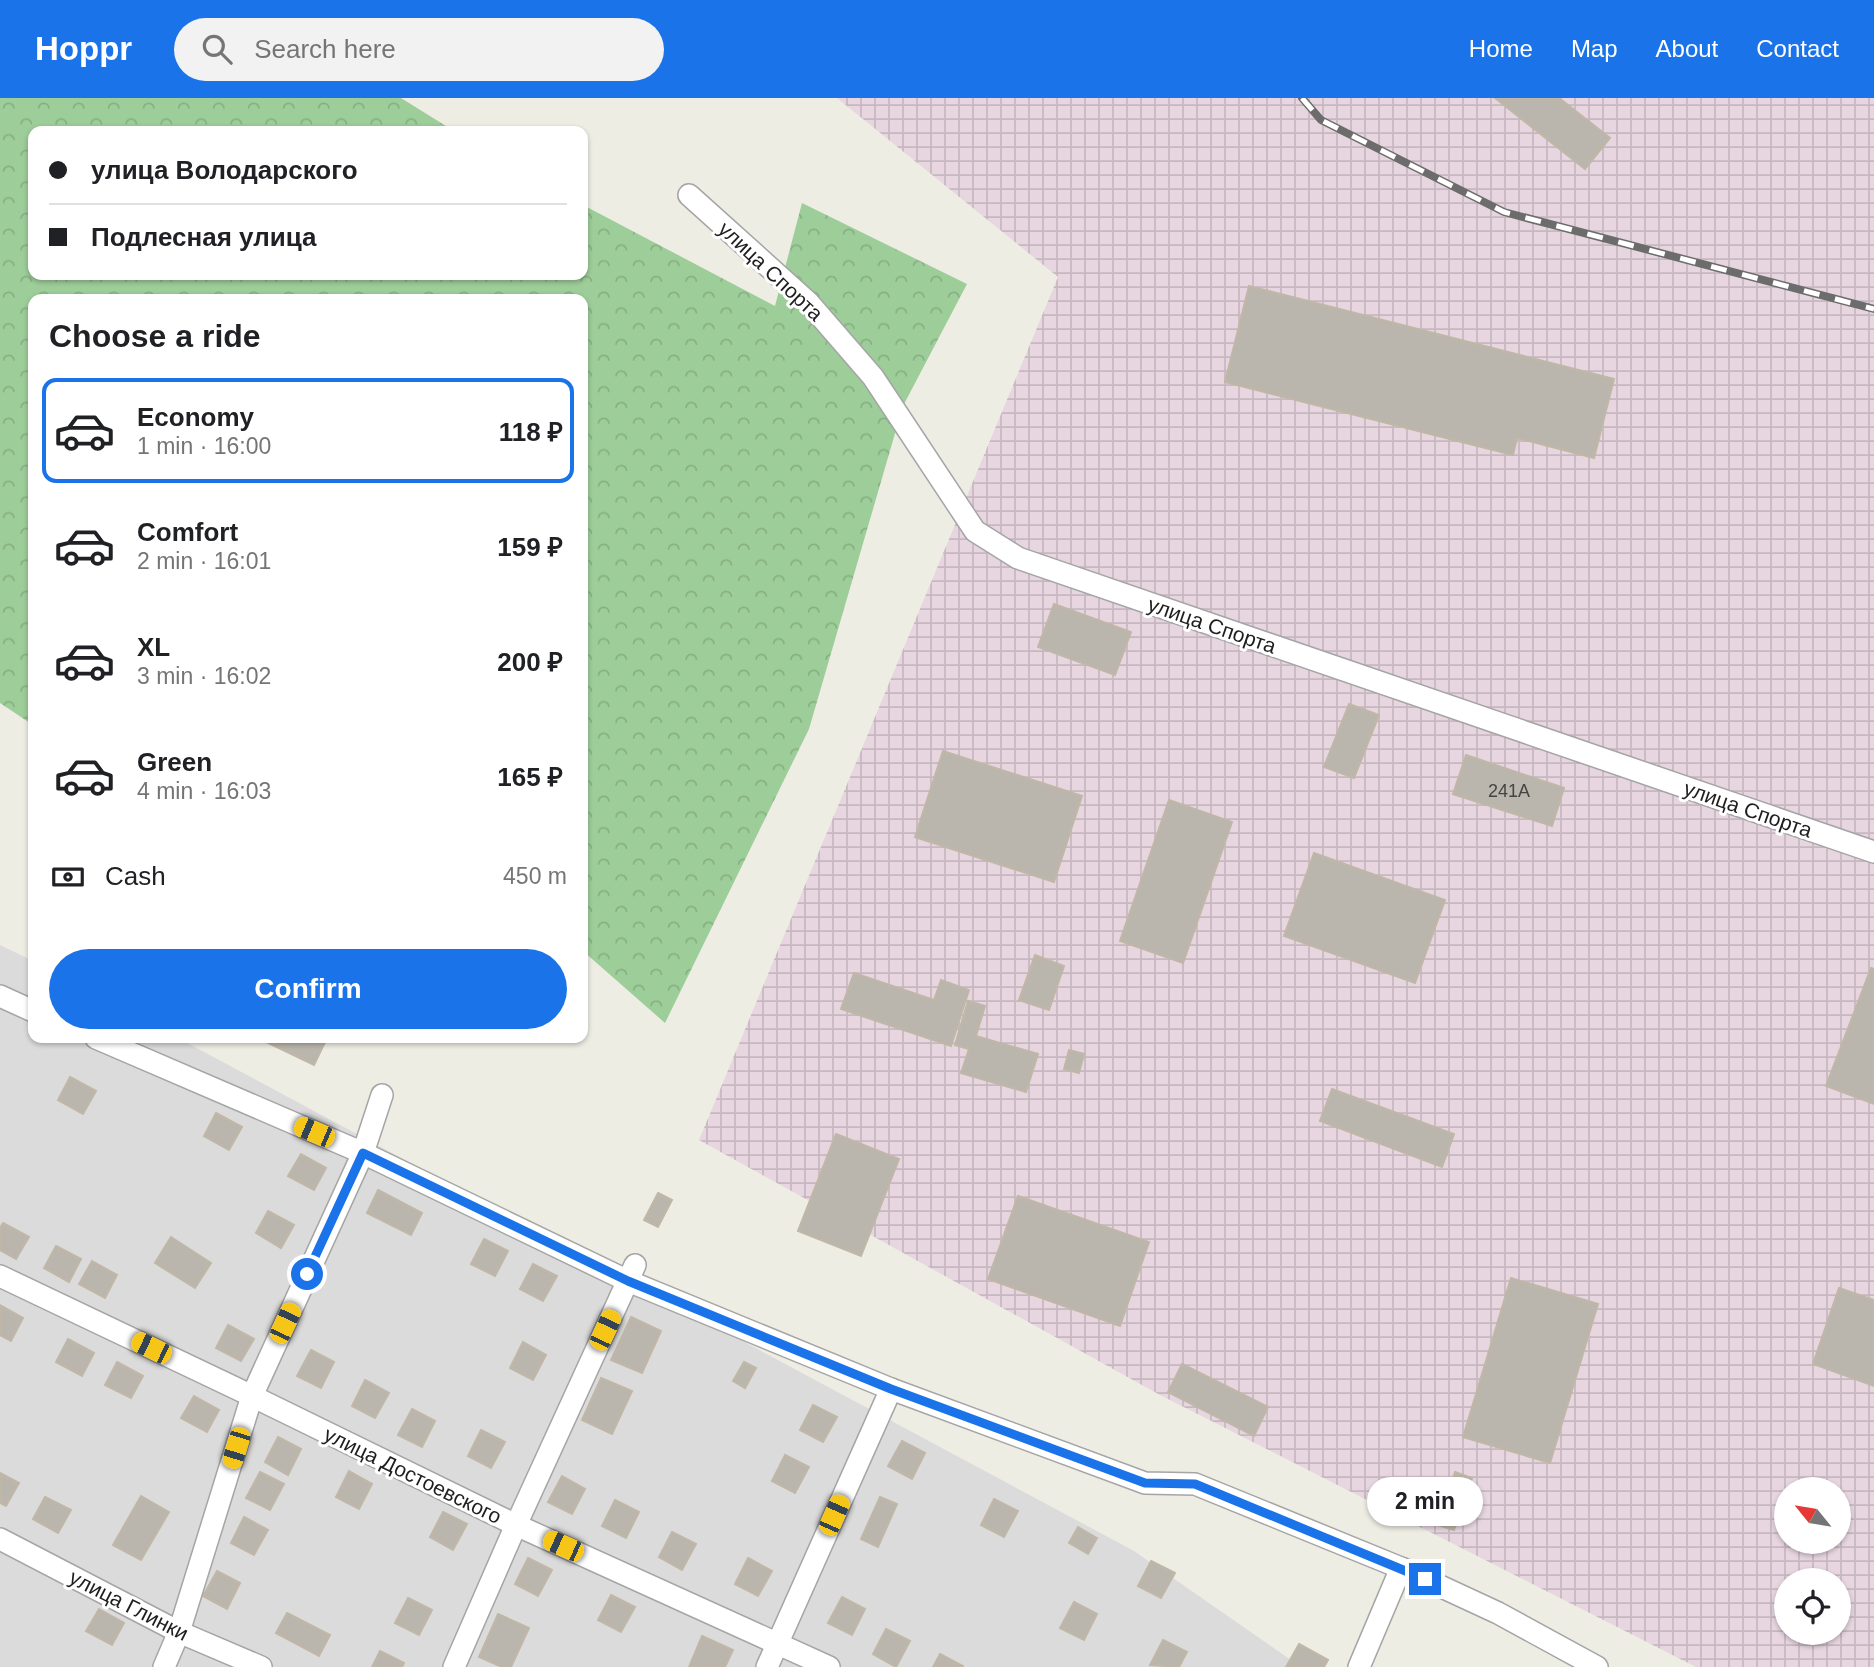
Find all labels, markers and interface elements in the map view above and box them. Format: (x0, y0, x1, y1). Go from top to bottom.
search box (174, 18, 664, 81)
text: Hoppr (35, 30, 132, 67)
icon: search (198, 30, 236, 68)
text: Search here (254, 34, 396, 64)
text: Home (1469, 35, 1533, 62)
text: Map (1571, 35, 1618, 62)
text: About (1656, 35, 1718, 62)
text: Contact (1756, 35, 1839, 62)
text: улица Володарского (91, 155, 358, 185)
street label: улица Спорта (714, 217, 828, 325)
text: Подлесная улица (91, 222, 316, 252)
text: Choose a ride (49, 318, 261, 354)
icon: car (53, 399, 116, 462)
text: Economy (137, 402, 254, 432)
text: 118 ₽ (499, 417, 563, 447)
text: 1 min · 16:00 (137, 433, 271, 459)
icon: car (53, 514, 116, 577)
text: Comfort (137, 517, 238, 547)
text: 159 ₽ (497, 532, 563, 562)
text: 2 min · 16:01 (137, 548, 271, 574)
street label: улица Спорта (1145, 592, 1279, 658)
icon: car (53, 629, 116, 692)
text: XL (137, 632, 170, 662)
text: 200 ₽ (497, 647, 563, 677)
text: 3 min · 16:02 (137, 663, 271, 689)
icon: car (53, 744, 116, 807)
text: Green (137, 747, 212, 777)
text: 165 ₽ (497, 762, 563, 792)
street label: улица Спорта (1681, 776, 1815, 842)
text: 4 min · 16:03 (137, 778, 271, 804)
house number: 241А (1488, 781, 1530, 801)
icon: cash (49, 858, 87, 896)
text: Cash (105, 861, 166, 891)
text: 450 m (503, 863, 567, 889)
button: Confirm (49, 949, 567, 1029)
car (291, 1114, 338, 1150)
route start (291, 1258, 323, 1290)
car (267, 1300, 304, 1346)
car (587, 1307, 624, 1353)
car (128, 1329, 175, 1367)
street label: улица Достоевского (321, 1422, 505, 1528)
car (220, 1425, 253, 1471)
north arrow (1774, 1477, 1852, 1554)
map controls (1774, 1477, 1851, 1645)
callout: 2 min (1367, 1478, 1483, 1526)
text: 2 min (1395, 1488, 1455, 1514)
car (816, 1492, 853, 1538)
car (540, 1528, 587, 1564)
route end (1409, 1563, 1441, 1595)
street label: улица Глинки (66, 1565, 192, 1645)
button: locate (1774, 1568, 1851, 1645)

